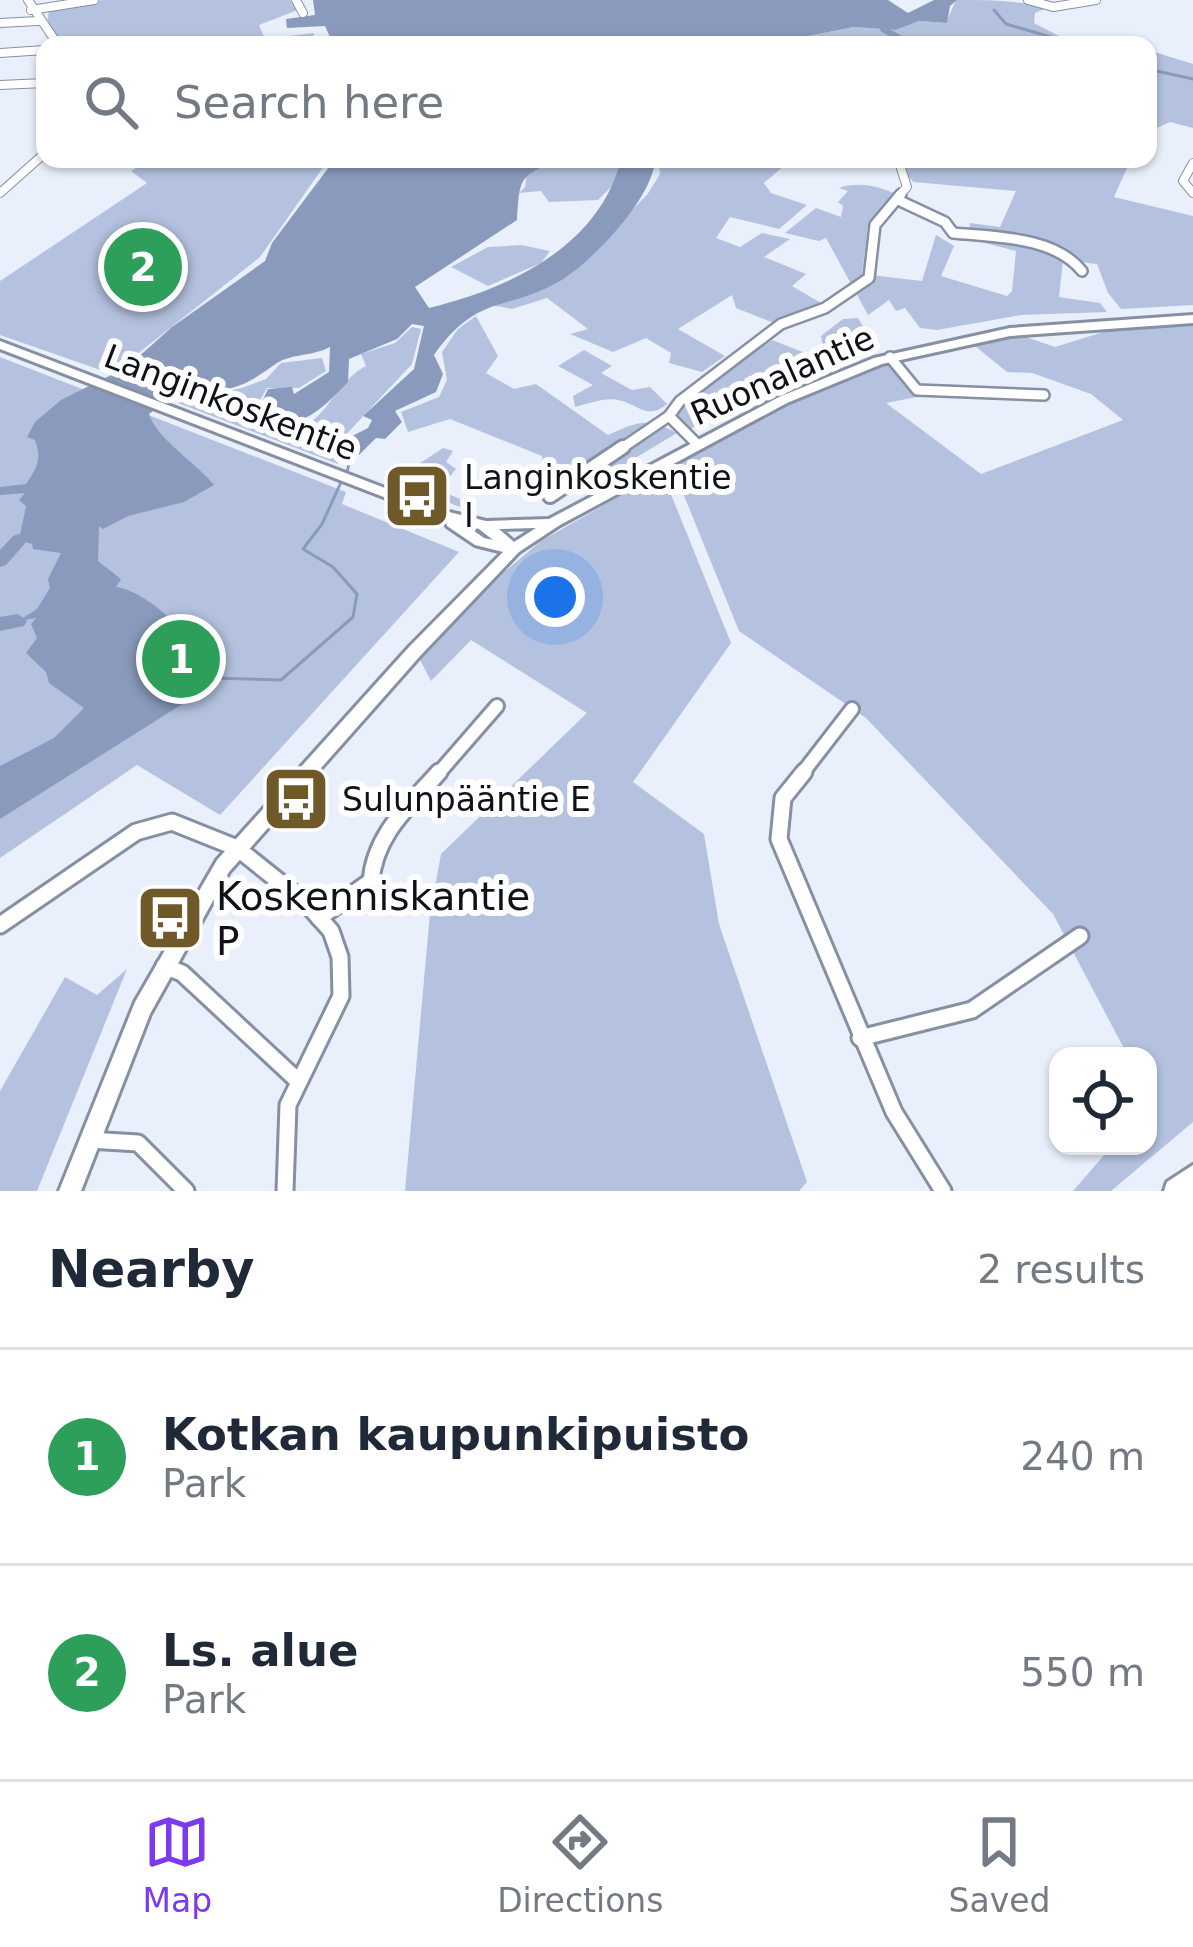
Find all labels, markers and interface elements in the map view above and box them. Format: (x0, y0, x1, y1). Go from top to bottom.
search box (36, 36, 1157, 168)
icon: search (78, 69, 144, 135)
text: Search here (174, 76, 444, 129)
pin: 2 (104, 222, 182, 312)
street label: Ruonalantie (685, 318, 880, 433)
street label: Langinkoskentie (99, 336, 363, 469)
place label: Langinkoskentie I (464, 458, 731, 535)
bus stop icon: Langinkoskentie I (382, 461, 452, 531)
your location (525, 567, 585, 627)
pin: 1 (142, 614, 220, 704)
bus stop icon: Sulunpääntie E (261, 764, 331, 834)
place label: Sulunpääntie E (342, 780, 591, 819)
place label: Koskenniskantie P (216, 874, 530, 964)
bus stop icon: Koskenniskantie P (135, 883, 205, 953)
map controls (1049, 1047, 1157, 1155)
button: locate (1049, 1047, 1157, 1155)
text: Nearby (48, 1240, 255, 1299)
text: 2 results (977, 1247, 1145, 1292)
text: Kotkan kaupunkipuisto (162, 1408, 749, 1461)
text: 1 (73, 1434, 101, 1479)
text: 240 m (1020, 1434, 1145, 1479)
text: Park (162, 1461, 246, 1506)
text: Ls. alue (162, 1624, 359, 1677)
text: 2 (73, 1650, 101, 1695)
text: 550 m (1020, 1650, 1145, 1695)
text: Park (162, 1677, 246, 1722)
tab: Map (143, 1809, 212, 1920)
tab: Directions (497, 1809, 663, 1920)
tab: Saved (949, 1809, 1050, 1920)

